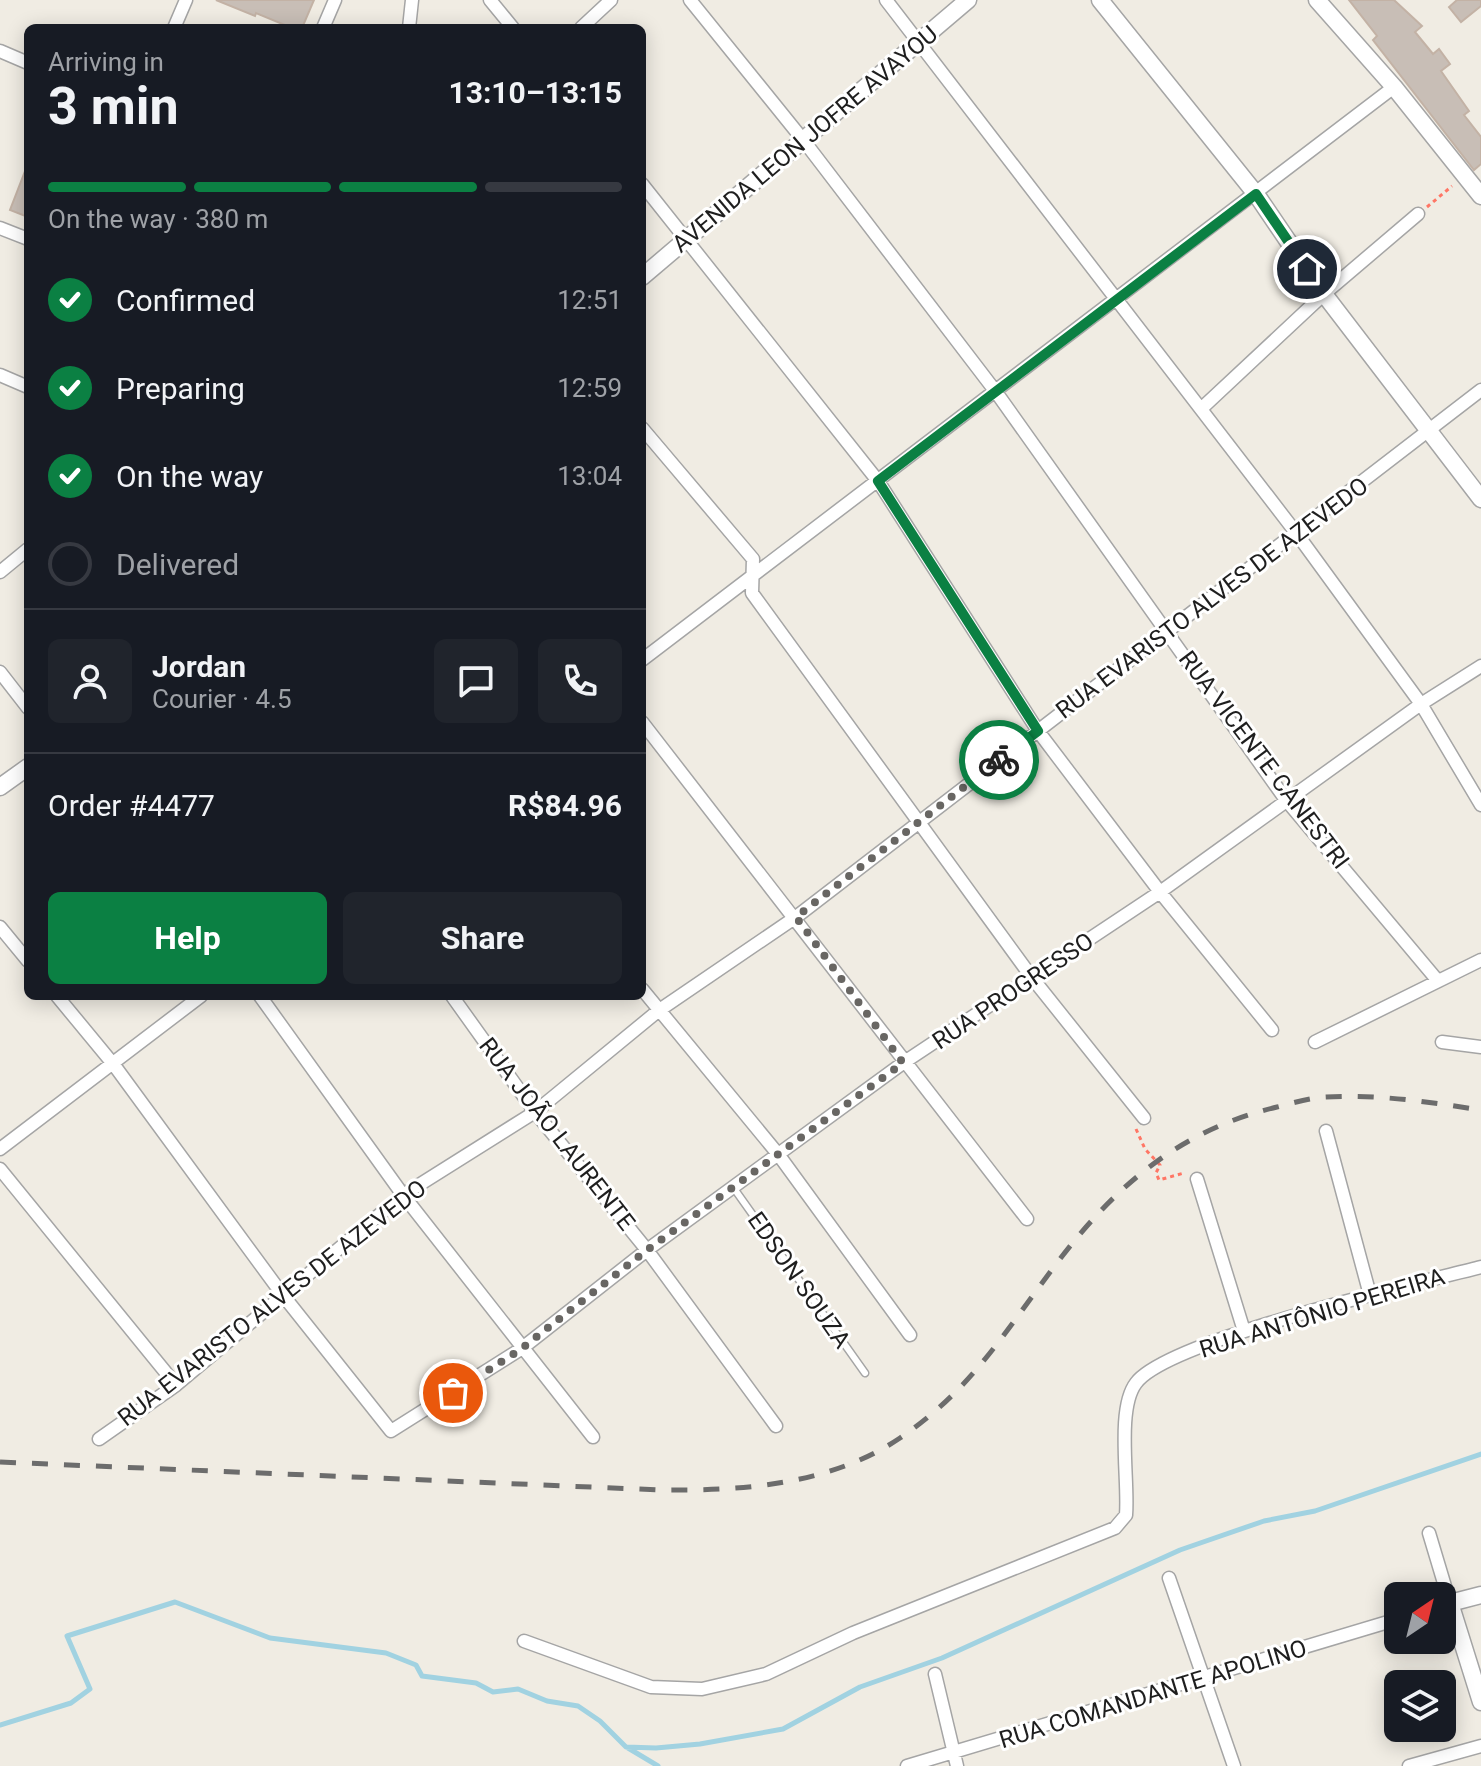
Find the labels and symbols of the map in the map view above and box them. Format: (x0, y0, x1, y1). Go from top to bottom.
street label: AVENIDA LEON JOFRE AVAYOU (667, 20, 943, 258)
pin (1273, 235, 1341, 303)
street label: RUA EVARISTO ALVES DE AZEVEDO (1051, 471, 1373, 725)
street label: RUA VICENTE CANESTRI (1173, 646, 1355, 874)
courier (959, 720, 1039, 800)
street label: RUA PROGRESSO (927, 927, 1099, 1055)
street label: RUA JOÃO LAURENTE (473, 1032, 641, 1236)
street label: RUA EVARISTO ALVES DE AZEVEDO (112, 1174, 432, 1432)
street label: EDSON SOUZA (742, 1207, 856, 1354)
street label: RUA ANTÔNIO PEREIRA (1196, 1262, 1448, 1364)
pin (419, 1359, 487, 1427)
north arrow (1384, 1582, 1456, 1654)
street label: RUA COMANDANTE APOLINO (996, 1634, 1310, 1754)

